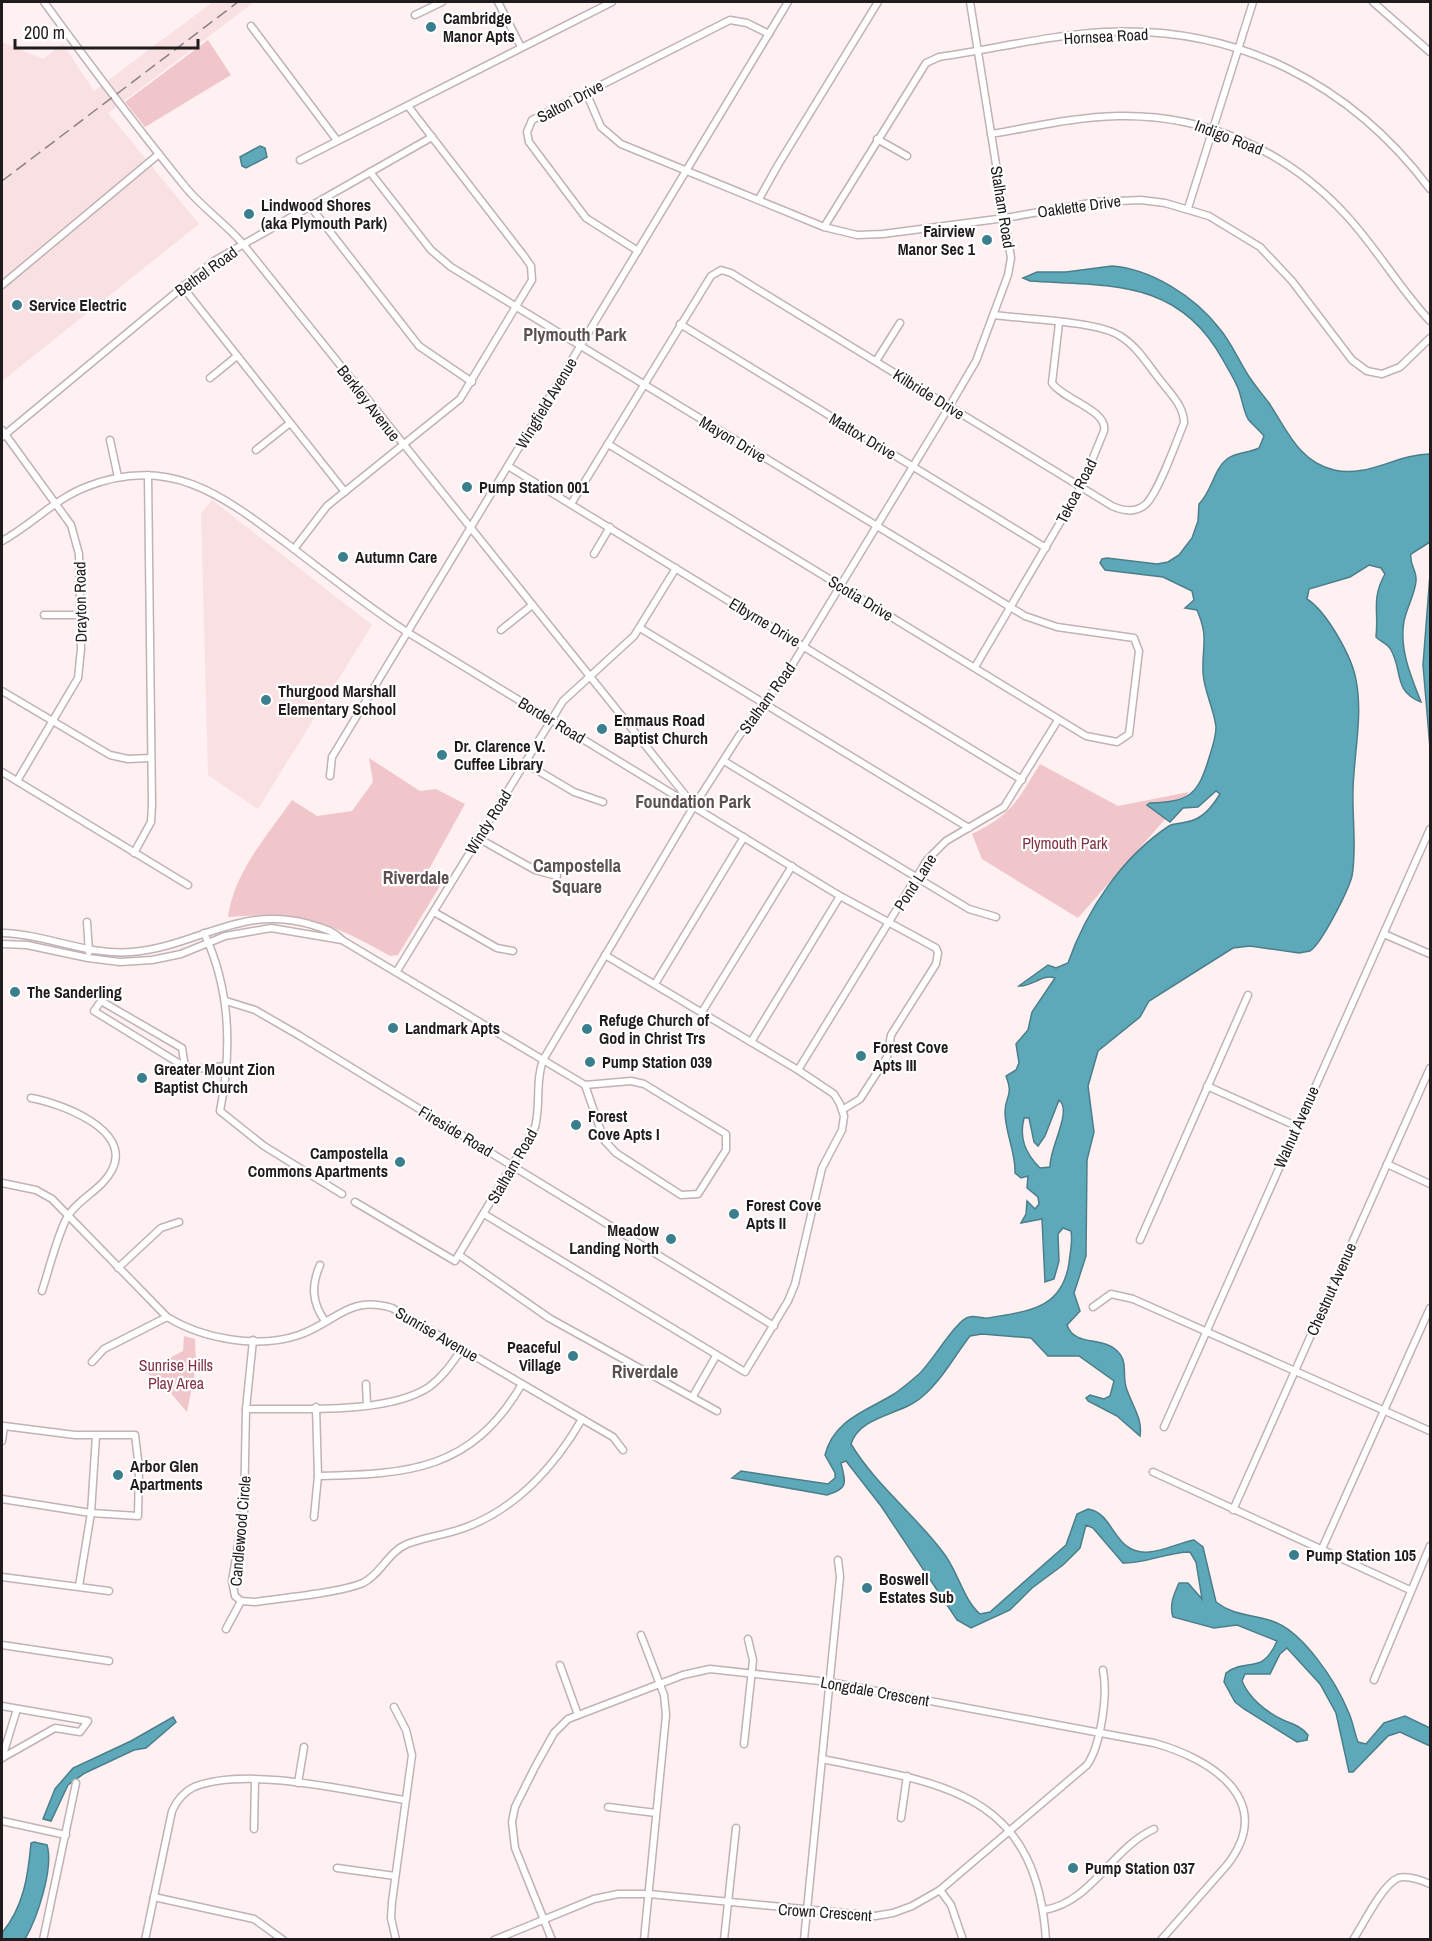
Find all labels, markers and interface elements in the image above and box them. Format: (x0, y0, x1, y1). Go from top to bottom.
place label: Cambridge Manor Apts (443, 7, 515, 47)
scale bar (15, 12, 198, 50)
text: 200 m (24, 20, 65, 45)
marker: Cambridge Manor Apts (424, 20, 438, 34)
street label: Hornsea Road (1063, 23, 1149, 49)
street label: Salton Drive (533, 74, 607, 128)
street label: Indigo Road (1192, 114, 1266, 160)
street label: Stalham Road (986, 164, 1020, 250)
street label: Oaklette Drive (1036, 189, 1122, 223)
place label: Lindwood Shores (aka Plymouth Park) (261, 194, 387, 234)
marker: Lindwood Shores (aka Plymouth Park) (242, 207, 256, 221)
place label: Fairview Manor Sec 1 (898, 220, 976, 260)
marker: Fairview Manor Sec 1 (980, 233, 994, 247)
street label: Bethel Road (170, 241, 242, 301)
place label: Service Electric (29, 294, 127, 316)
marker: Service Electric (10, 298, 24, 312)
district label: Plymouth Park (523, 322, 627, 347)
street label: Wingfield Avenue (510, 353, 582, 453)
street label: Berkley Avenue (332, 360, 406, 446)
street label: Kilbride Drive (889, 363, 969, 425)
street label: Mattox Drive (825, 407, 901, 465)
street label: Mayon Drive (695, 410, 771, 468)
street label: Tekoa Road (1050, 455, 1102, 527)
place label: Pump Station 001 (479, 476, 590, 498)
marker: Pump Station 001 (460, 480, 474, 494)
place label: Autumn Care (355, 546, 437, 568)
marker: Autumn Care (336, 550, 350, 564)
street label: Drayton Road (68, 561, 92, 643)
street label: Scotia Drive (824, 570, 898, 626)
street label: Elbyrne Drive (725, 592, 805, 652)
street label: Stalham Road (734, 658, 800, 738)
place label: Thurgood Marshall Elementary School (278, 680, 396, 720)
street label: Border Road (514, 691, 590, 749)
marker: Thurgood Marshall Elementary School (259, 693, 273, 707)
place label: Emmaus Road Baptist Church (614, 709, 708, 749)
marker: Emmaus Road Baptist Church (595, 722, 609, 736)
place label: Dr. Clarence V. Cuffee Library (454, 735, 545, 775)
marker: Dr. Clarence V. Cuffee Library (435, 748, 449, 762)
street label: Windy Road (460, 786, 516, 858)
district label: Foundation Park (635, 789, 752, 814)
park label: Plymouth Park (1022, 832, 1108, 854)
street label: Pond Lane (888, 849, 942, 915)
district label: Campostella Square (533, 853, 622, 899)
district label: Riverdale (383, 865, 449, 890)
place label: The Sanderling (27, 981, 122, 1003)
marker: The Sanderling (8, 985, 22, 999)
place label: Refuge Church of God in Christ Trs (599, 1009, 710, 1049)
place label: Landmark Apts (405, 1017, 500, 1039)
marker: Landmark Apts (386, 1021, 400, 1035)
marker: Refuge Church of God in Christ Trs (580, 1022, 594, 1036)
place label: Forest Cove Apts III (873, 1036, 948, 1076)
marker: Forest Cove Apts III (854, 1049, 868, 1063)
place label: Pump Station 039 (602, 1051, 712, 1073)
marker: Pump Station 039 (583, 1055, 597, 1069)
place label: Greater Mount Zion Baptist Church (154, 1058, 275, 1098)
marker: Greater Mount Zion Baptist Church (135, 1071, 149, 1085)
street label: Walnut Avenue (1268, 1083, 1324, 1171)
street label: Fireside Road (415, 1100, 497, 1162)
place label: Forest Cove Apts I (588, 1105, 660, 1145)
marker: Forest Cove Apts I (569, 1118, 583, 1132)
street label: Stalham Road (482, 1124, 542, 1208)
place label: Campostella Commons Apartments (248, 1142, 389, 1182)
marker: Campostella Commons Apartments (393, 1155, 407, 1169)
place label: Forest Cove Apts II (746, 1194, 821, 1234)
marker: Forest Cove Apts II (727, 1207, 741, 1221)
place label: Meadow Landing North (569, 1219, 660, 1259)
marker: Meadow Landing North (664, 1232, 678, 1246)
street label: Chestnut Avenue (1301, 1239, 1361, 1339)
street label: Sunrise Avenue (391, 1301, 483, 1367)
place label: Peaceful Village (507, 1336, 561, 1376)
marker: Peaceful Village (566, 1349, 580, 1363)
park label: Sunrise Hills Play Area (139, 1354, 213, 1394)
district label: Riverdale (612, 1359, 678, 1384)
place label: Arbor Glen Apartments (130, 1455, 203, 1495)
marker: Arbor Glen Apartments (111, 1468, 125, 1482)
street label: Candlewood Circle (224, 1475, 256, 1587)
place label: Pump Station 105 (1306, 1544, 1416, 1566)
marker: Pump Station 105 (1287, 1548, 1301, 1562)
place label: Boswell Estates Sub (879, 1568, 954, 1608)
marker: Boswell Estates Sub (860, 1581, 874, 1595)
street label: Longdale Crescent (819, 1671, 931, 1711)
place label: Pump Station 037 (1085, 1857, 1195, 1879)
marker: Pump Station 037 (1066, 1861, 1080, 1875)
street label: Crown Crescent (777, 1898, 873, 1926)

